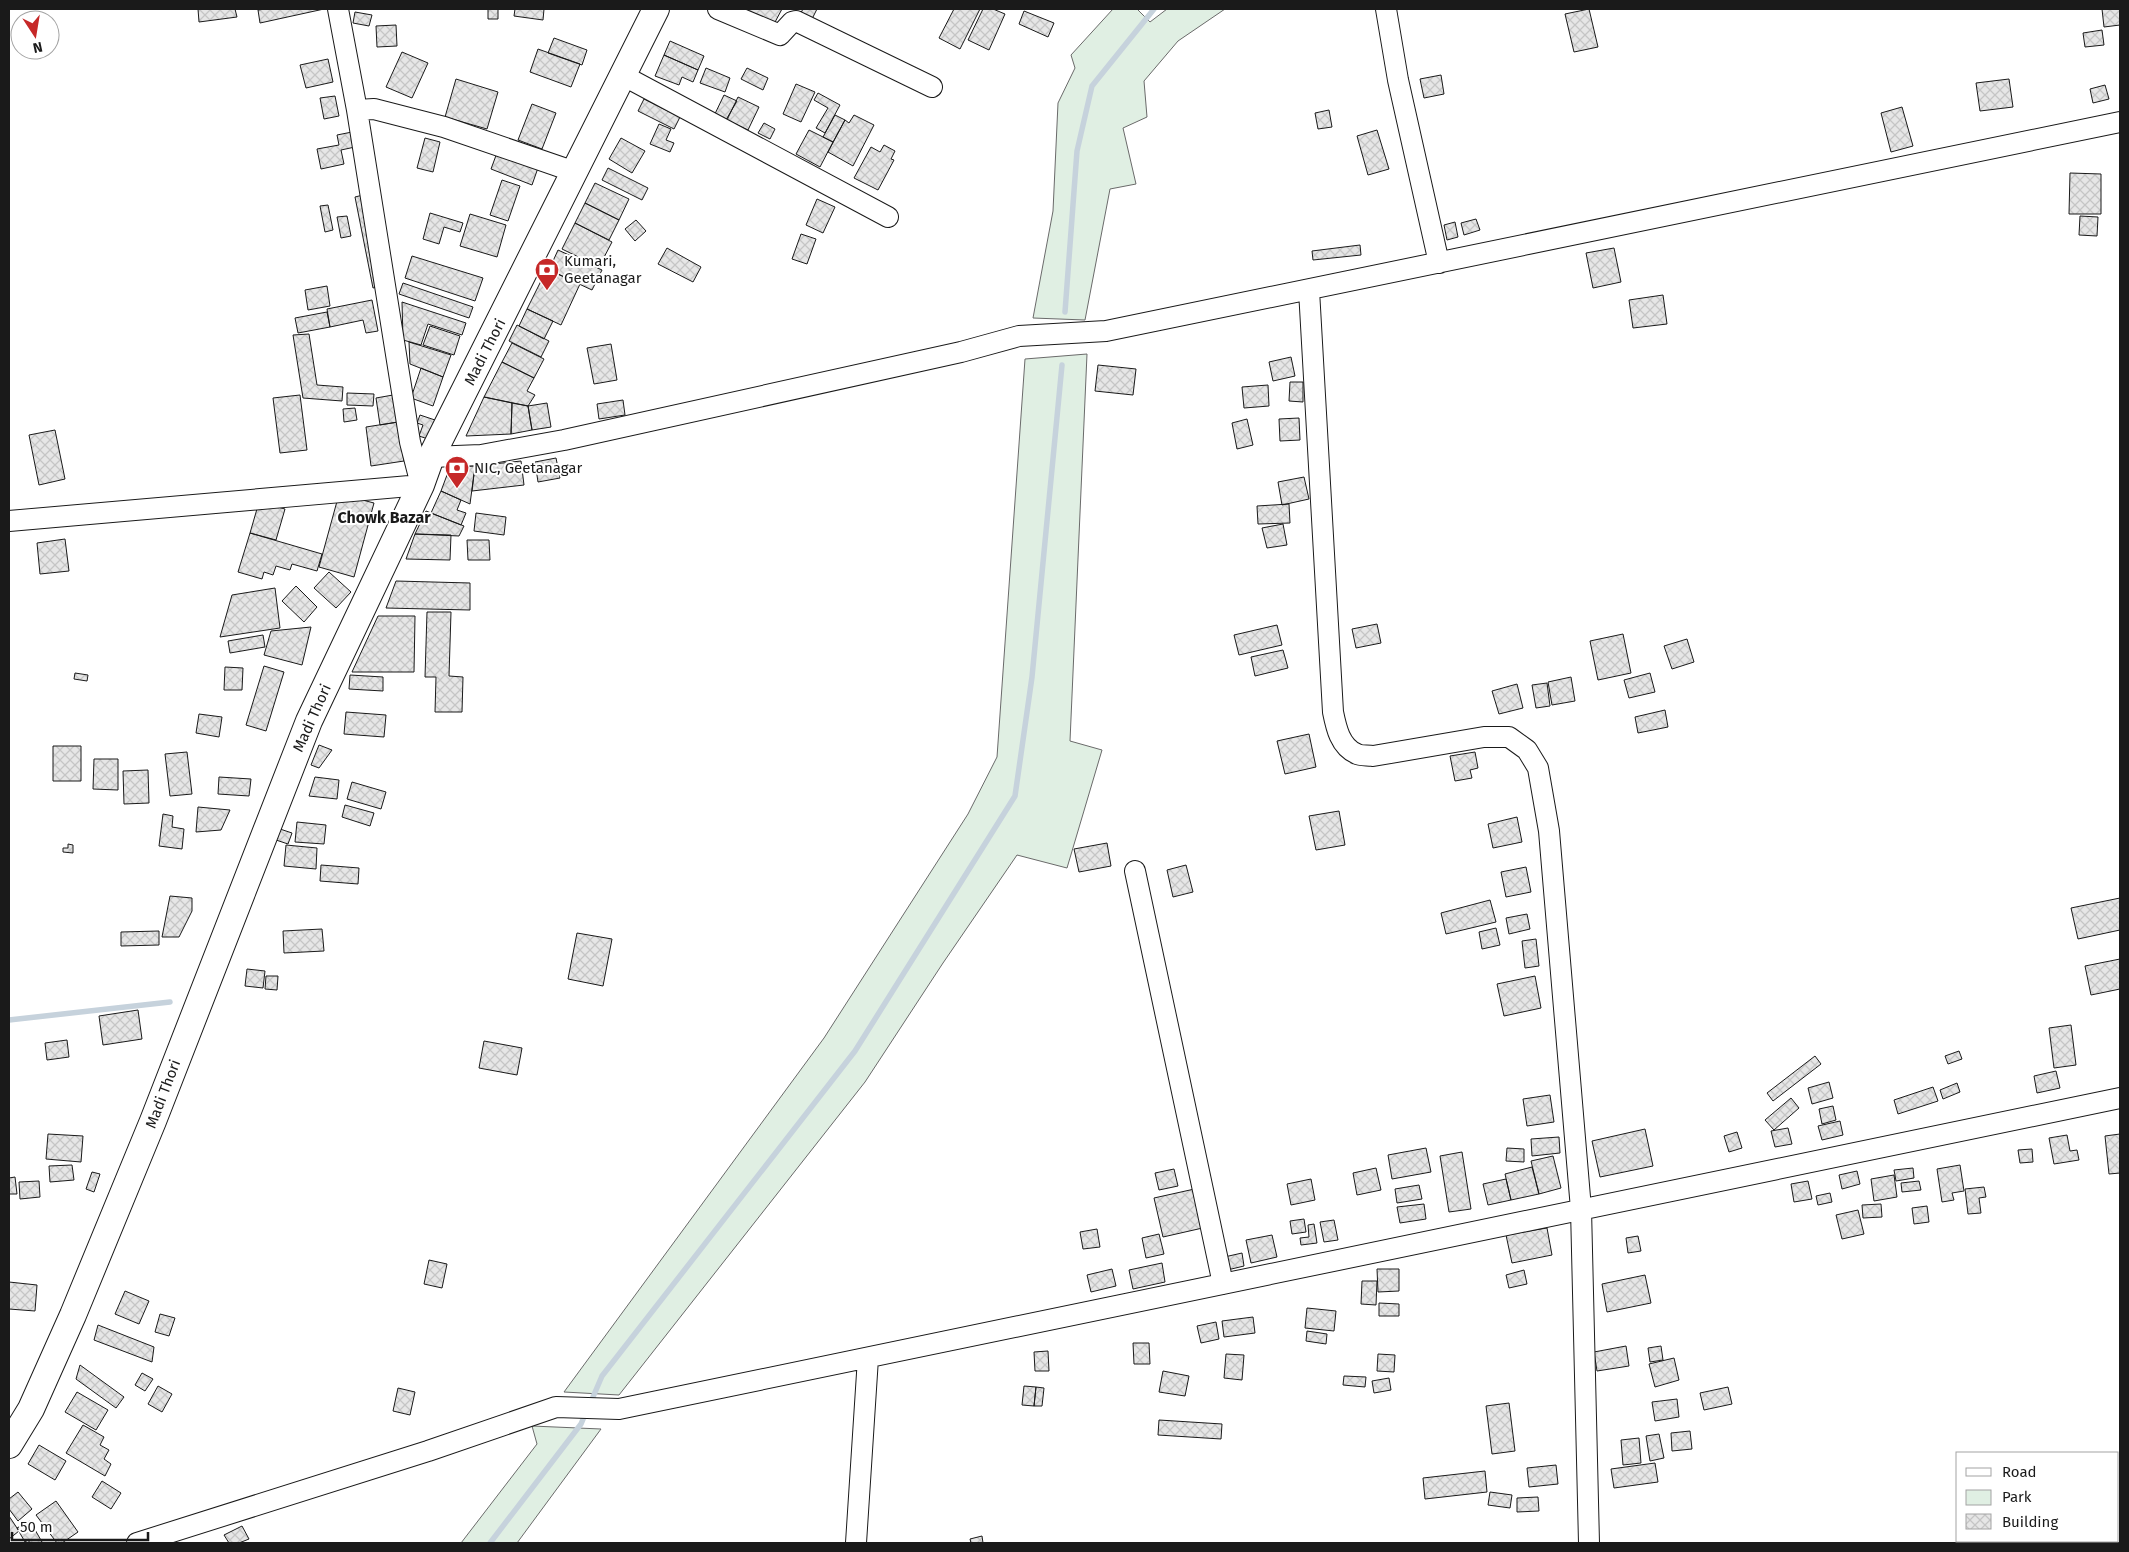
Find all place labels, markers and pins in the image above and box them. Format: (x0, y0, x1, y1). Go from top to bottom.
place label: Kumari, Geetanagar (564, 252, 642, 287)
bank icon: Kumari, Geetanagar (534, 257, 560, 291)
bank icon: NIC, Geetanagar (444, 455, 470, 489)
place label: NIC, Geetanagar (474, 459, 582, 477)

